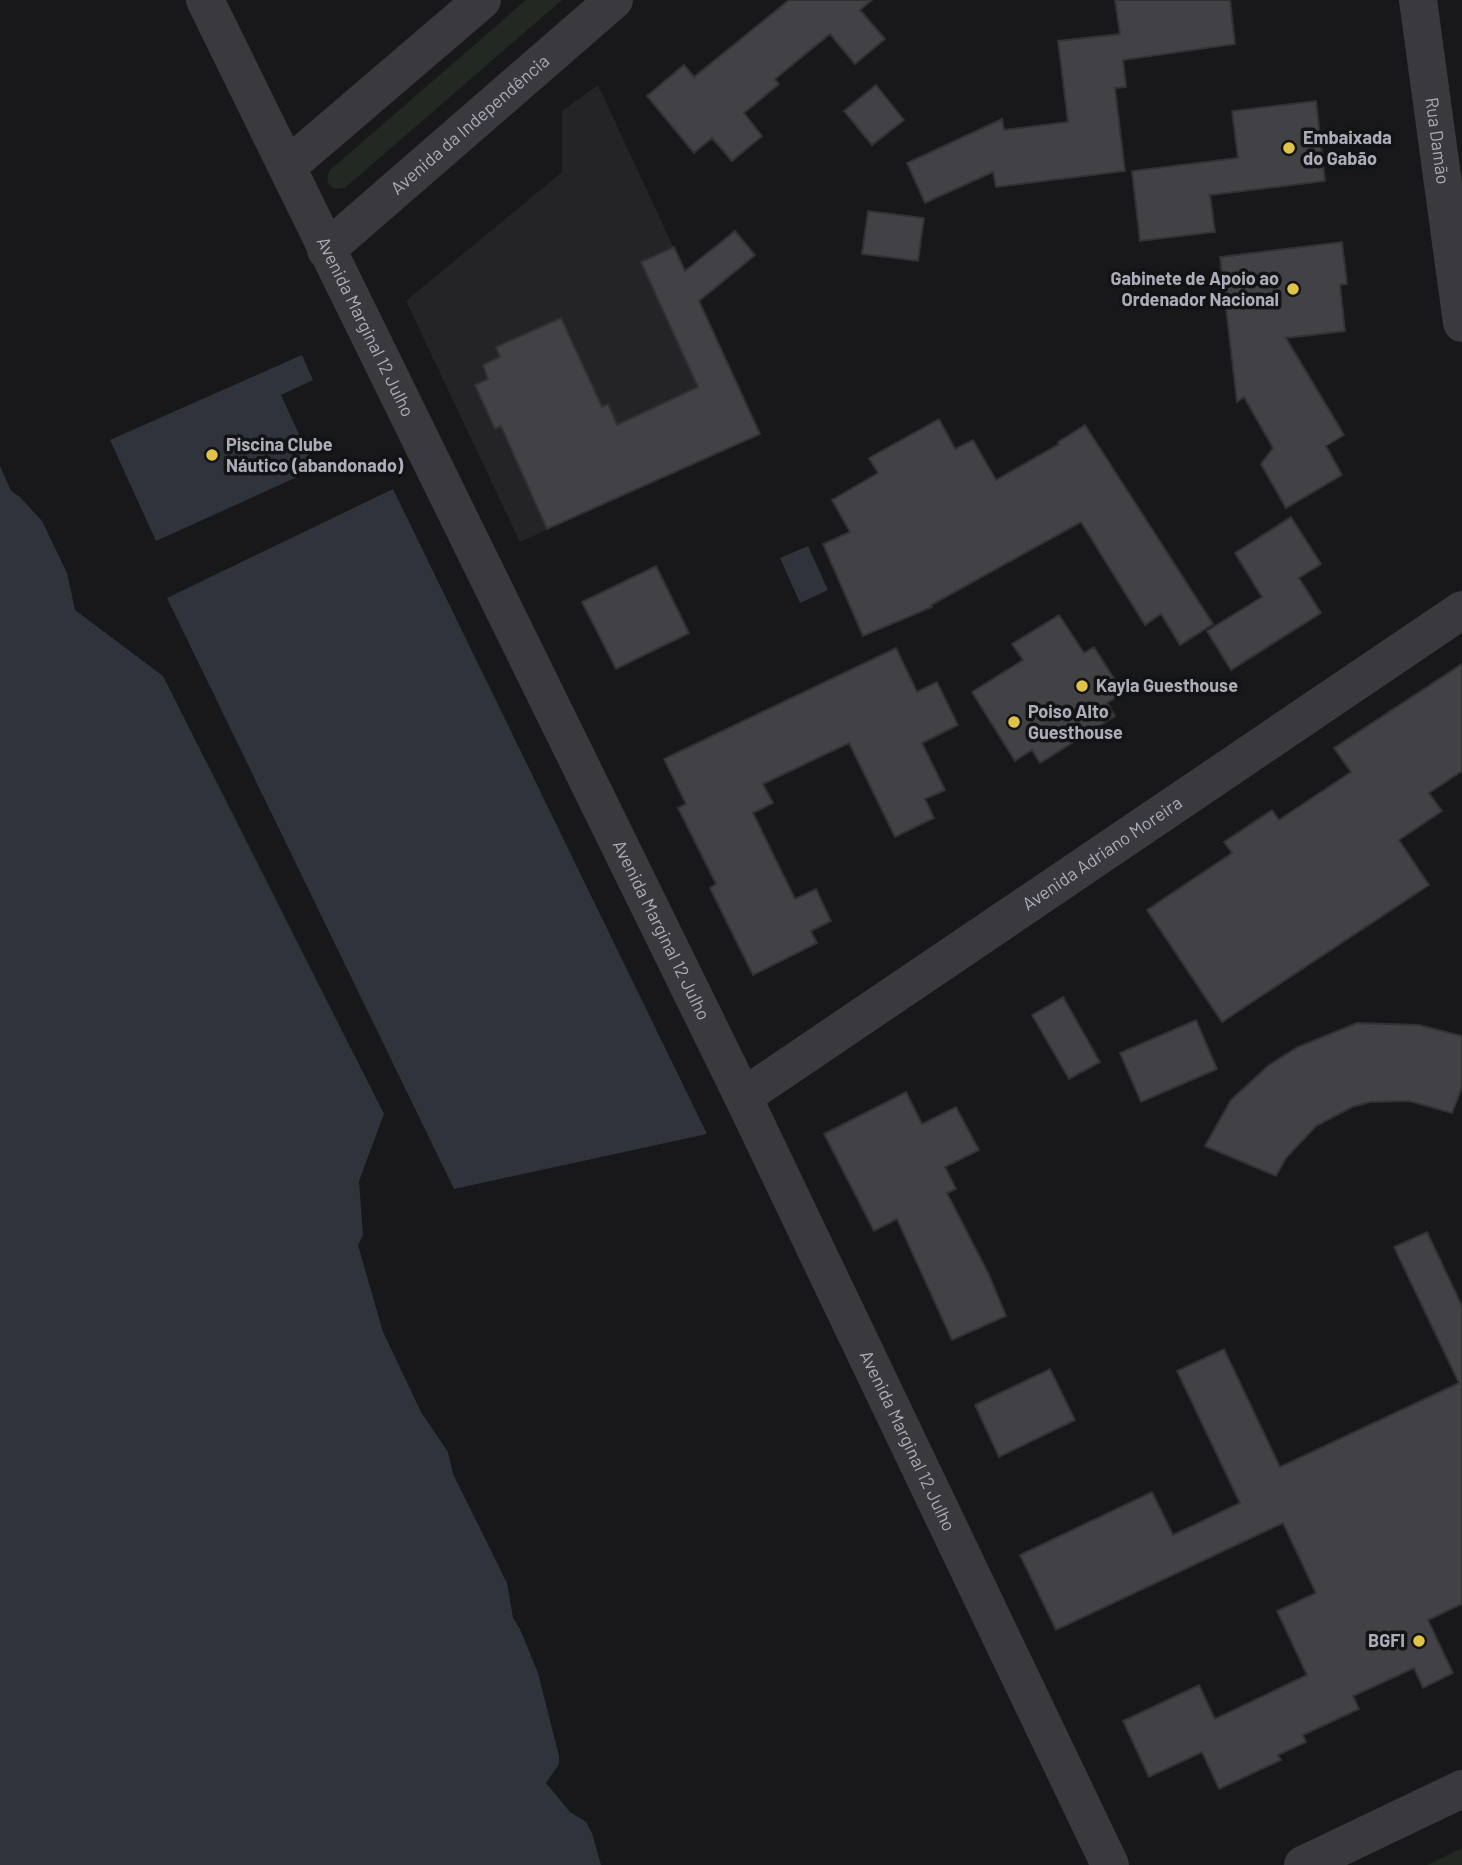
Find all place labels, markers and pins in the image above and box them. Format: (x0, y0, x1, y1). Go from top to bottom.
place label: Embaixada do Gabão (1303, 126, 1392, 169)
marker: Embaixada do Gabão (1281, 140, 1297, 156)
place label: Gabinete de Apoio ao Ordenador Nacional (1111, 267, 1279, 310)
marker: Gabinete de Apoio ao Ordenador Nacional (1285, 281, 1301, 297)
place label: Piscina Clube Náutico (abandonado) (226, 433, 404, 476)
marker: Piscina Clube Náutico (abandonado) (204, 447, 220, 463)
place label: Kayla Guesthouse (1096, 674, 1238, 696)
marker: Kayla Guesthouse (1074, 678, 1090, 694)
place label: Poiso Alto Guesthouse (1028, 700, 1123, 743)
marker: Poiso Alto Guesthouse (1006, 714, 1022, 730)
place label: BGFI (1368, 1629, 1405, 1651)
marker: BGFI (1411, 1633, 1427, 1649)

